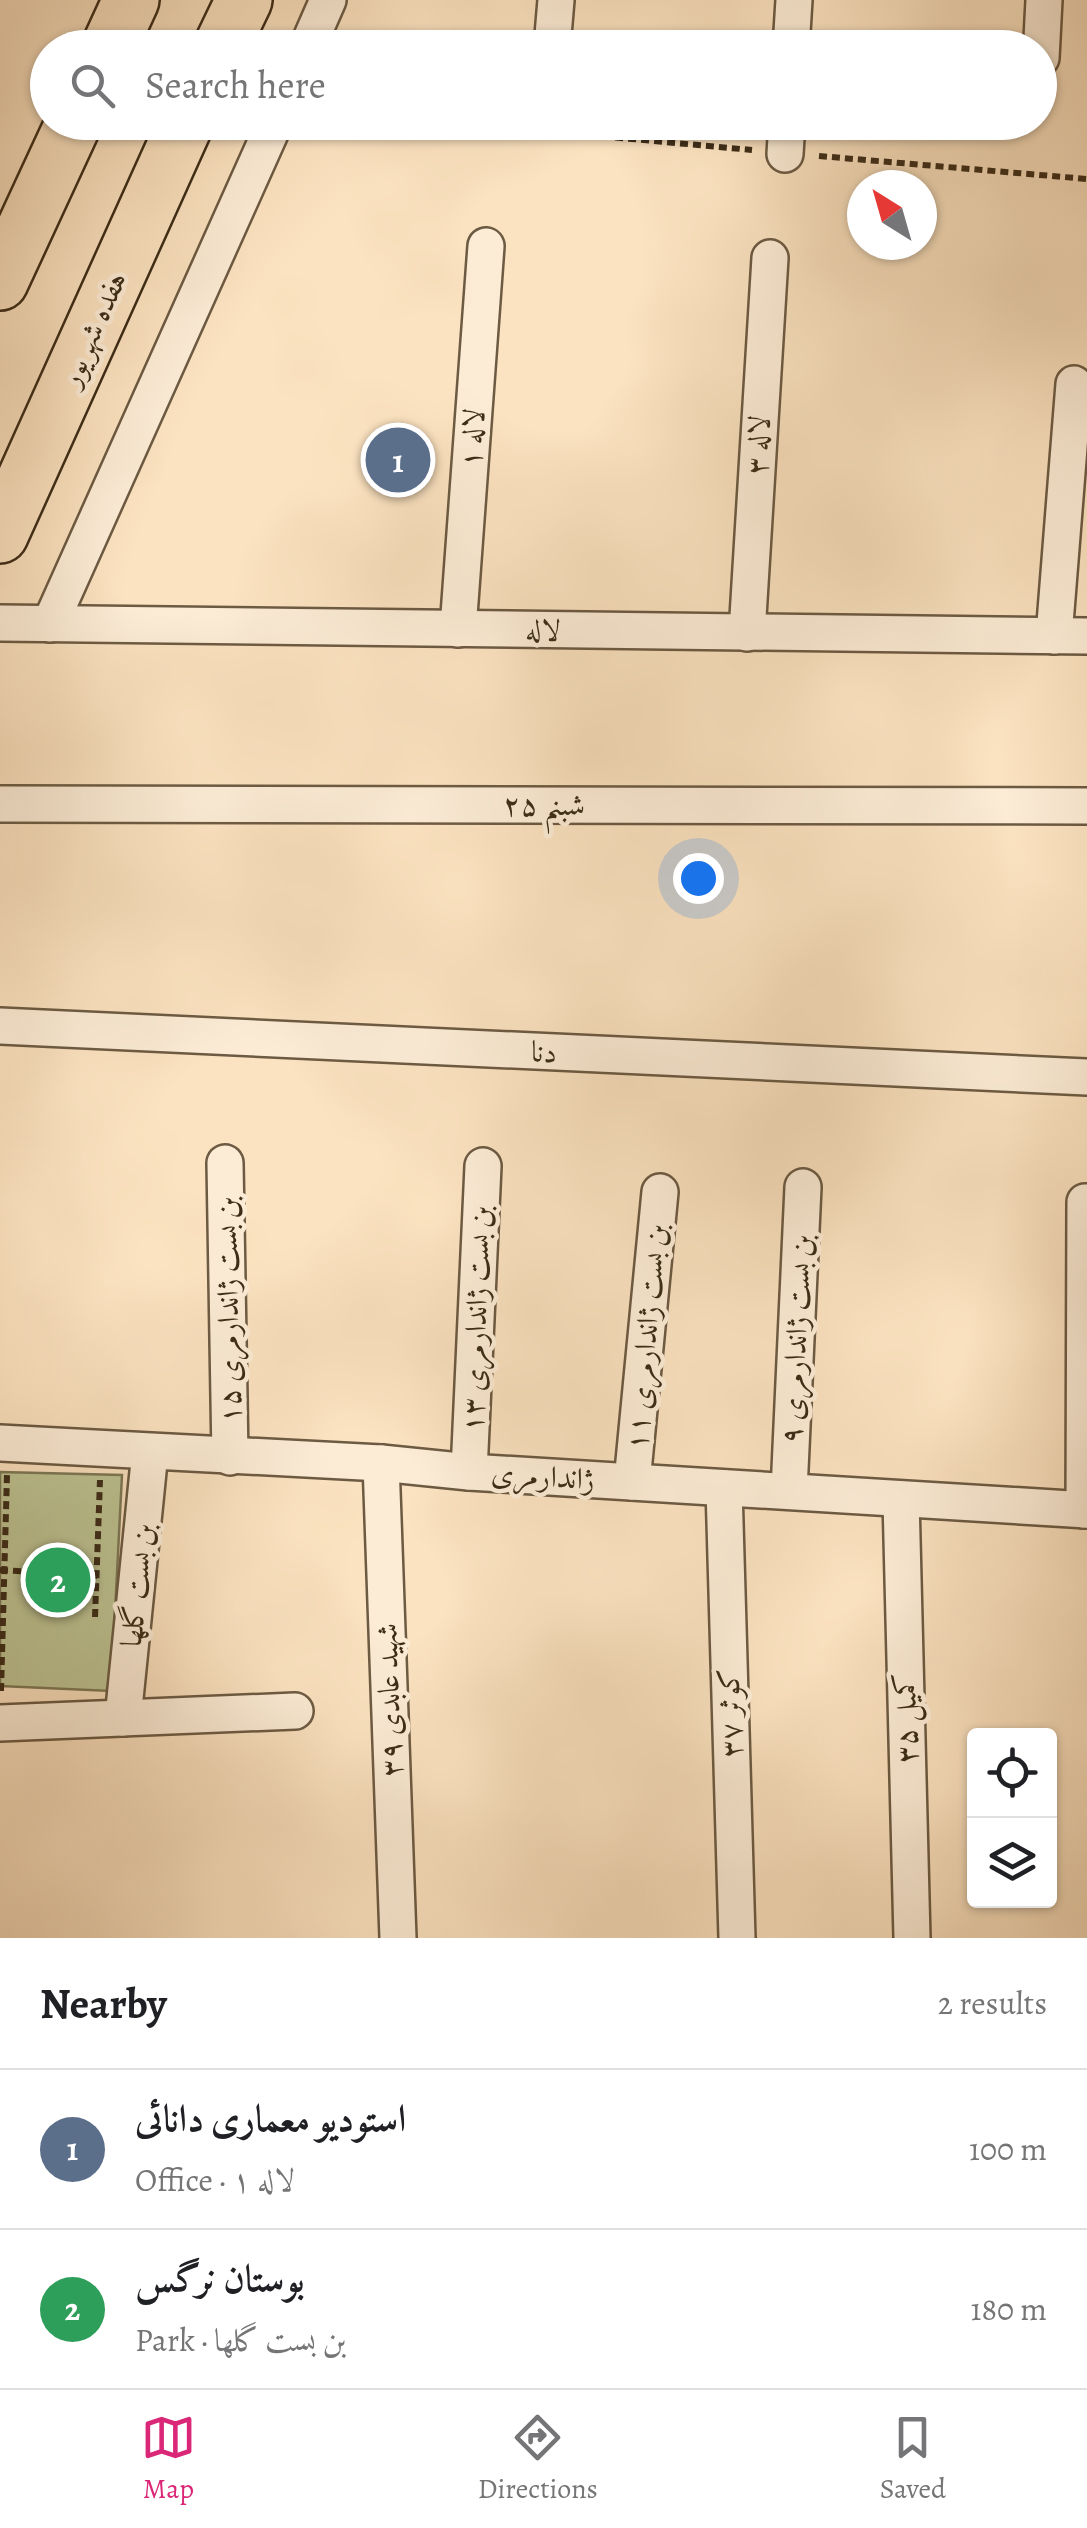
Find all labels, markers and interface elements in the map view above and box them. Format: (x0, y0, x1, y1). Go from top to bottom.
search box (30, 30, 1057, 140)
icon: search (65, 58, 120, 113)
text: Search here (145, 59, 326, 111)
north arrow (847, 170, 937, 260)
street label: هفده شهریور (49, 265, 136, 396)
street label: لاله ۱ (450, 407, 494, 469)
street label: لاله ۳ (736, 414, 780, 476)
pin: 1 (366, 422, 430, 498)
street label: لاله (525, 610, 561, 650)
street label: شبنم ۲۵ (503, 785, 585, 834)
your location (673, 853, 724, 904)
street label: دنا (530, 1031, 558, 1073)
street label: بن بست ژاندارمری ۱۵ (206, 1196, 251, 1424)
street label: بن بست ژاندارمری ۱۳ (452, 1204, 501, 1433)
street label: بن بست ژاندارمری ۱۱ (616, 1222, 677, 1452)
street label: بن بست ژاندارمری ۹ (771, 1233, 822, 1445)
street label: ژاندارمری (490, 1452, 596, 1501)
street label: بن بست گلها (111, 1521, 163, 1649)
pin: 2 (26, 1542, 90, 1618)
street label: شهید عابدی ۳۹ (366, 1623, 412, 1777)
street label: کوثر ۳۷ (708, 1668, 752, 1758)
street label: کمیل ۳۵ (885, 1672, 928, 1764)
map controls (967, 1728, 1057, 1908)
button: locate (967, 1728, 1057, 1818)
button: layers (967, 1818, 1057, 1908)
text: Nearby (40, 1975, 167, 2032)
text: 2 results (938, 1981, 1047, 2025)
text: استودیو معماری دانائی (135, 2092, 406, 2144)
text: 1 (67, 2127, 78, 2171)
text: 100 m (969, 2127, 1047, 2171)
text: Office · لاله ۱ (135, 2158, 295, 2202)
text: بوستان نرگس (135, 2252, 305, 2304)
text: 2 (65, 2287, 80, 2331)
text: 180 m (971, 2287, 1047, 2331)
text: Park · بن بست گلها (135, 2318, 346, 2362)
tab: Map (141, 2410, 196, 2508)
tab: Directions (478, 2410, 598, 2508)
tab: Saved (880, 2410, 946, 2508)

